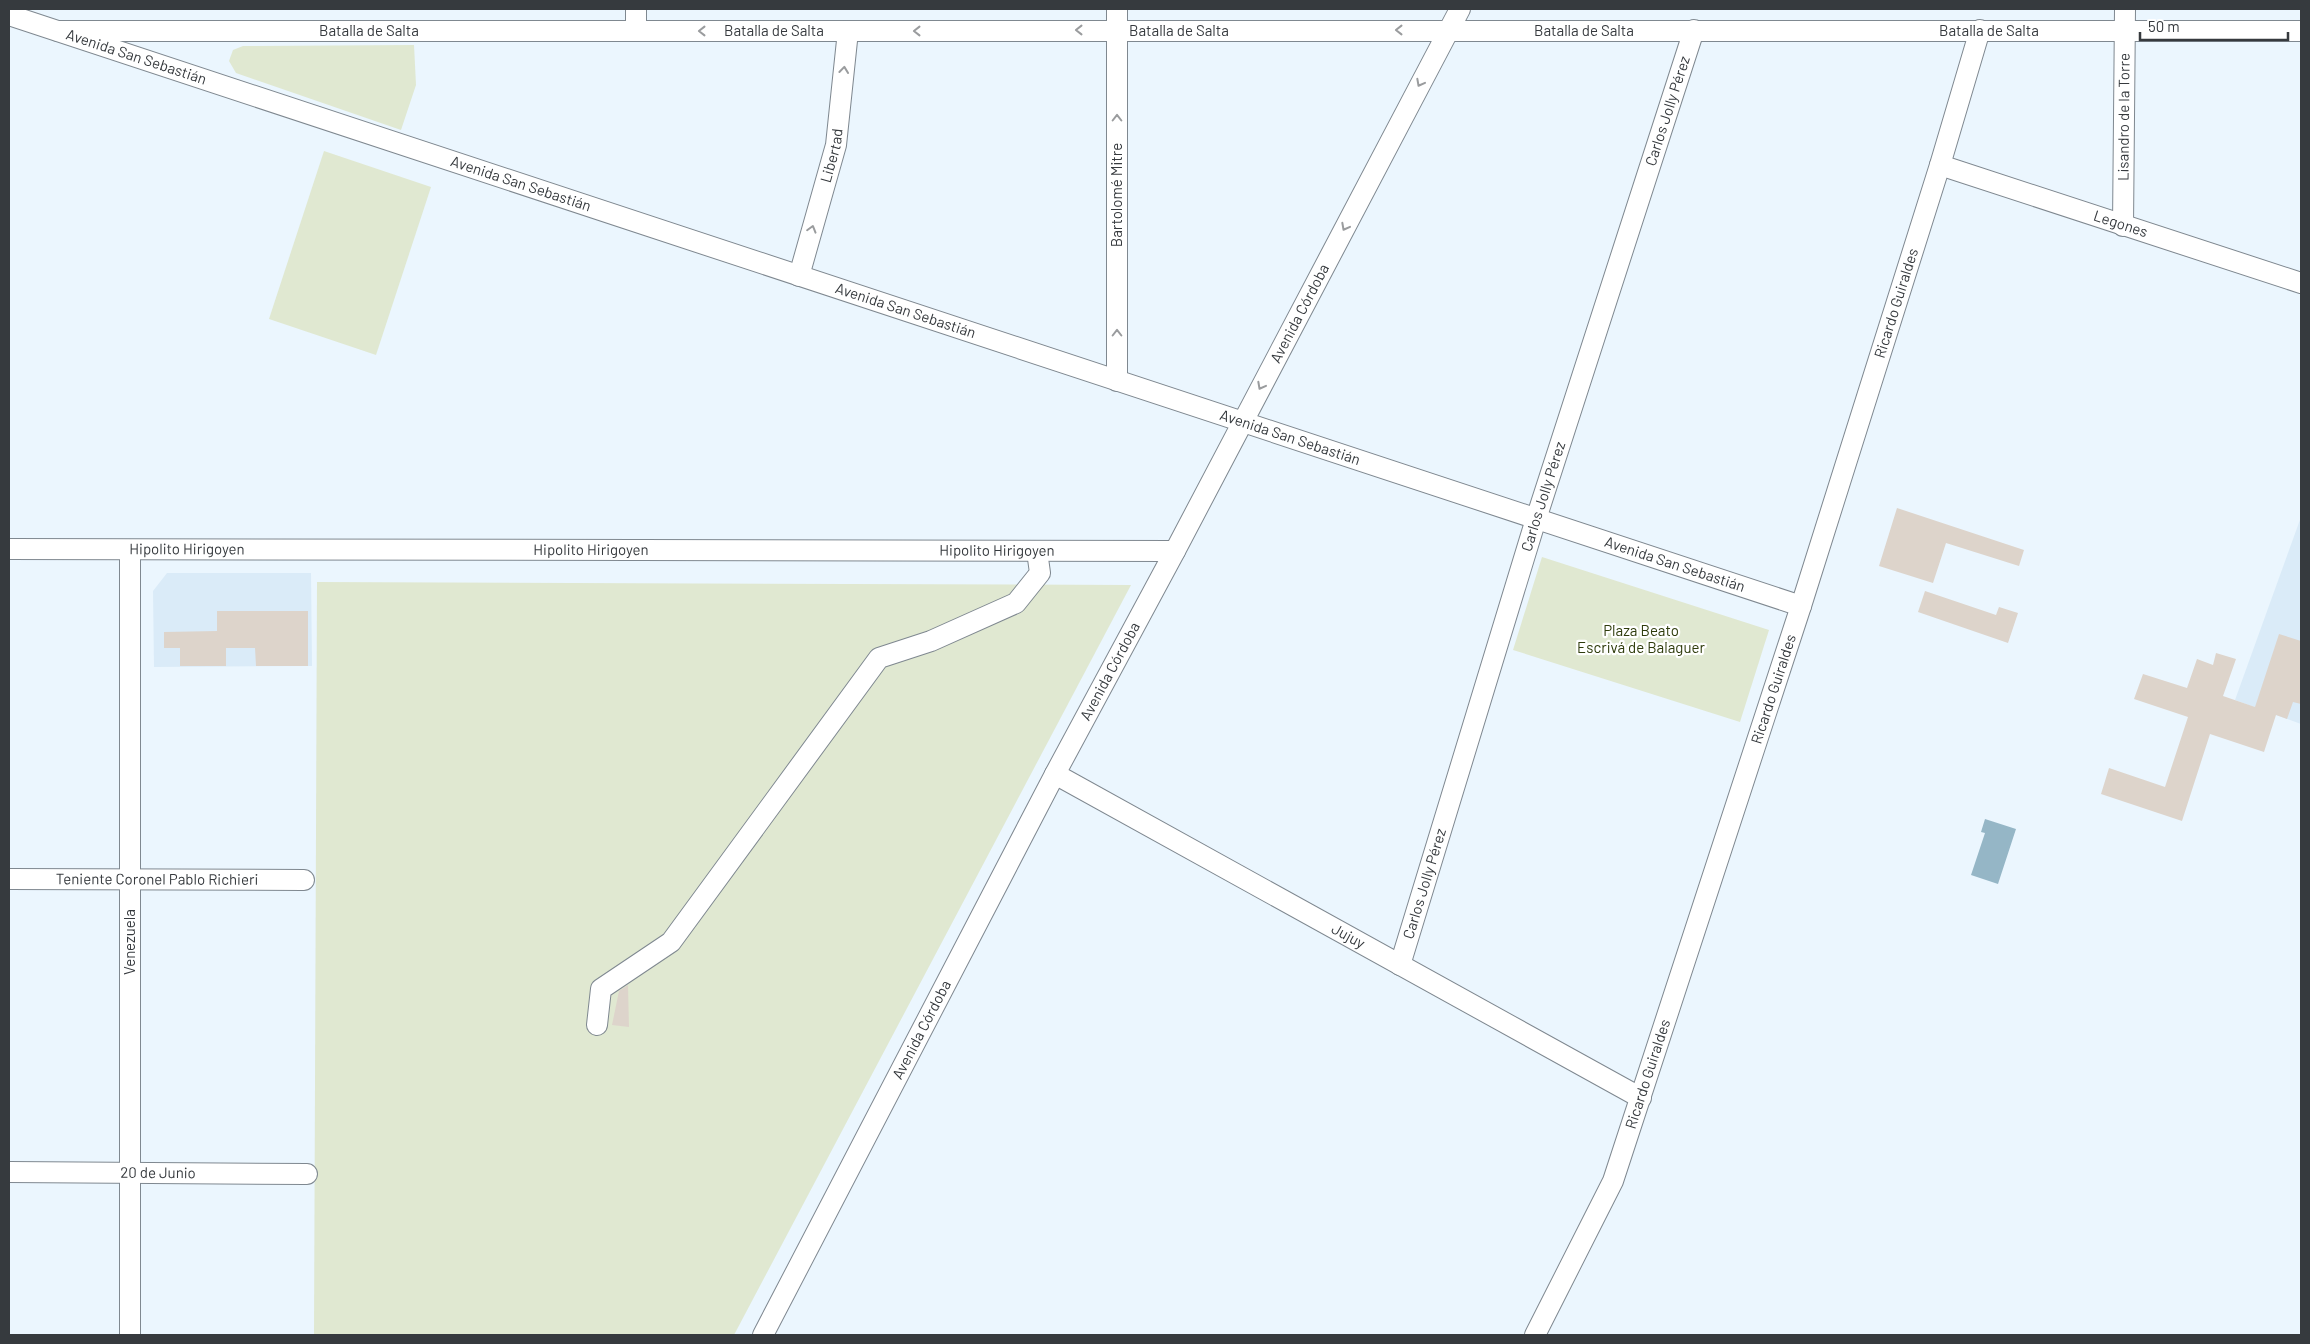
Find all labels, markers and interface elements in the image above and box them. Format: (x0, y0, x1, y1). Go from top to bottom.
scale bar (2140, 10, 2288, 42)
text: 50 m (2148, 17, 2180, 35)
street label: Batalla de Salta (319, 21, 419, 39)
street label: Batalla de Salta (724, 21, 824, 39)
street label: Batalla de Salta (1129, 21, 1229, 39)
street label: Batalla de Salta (1534, 21, 1634, 39)
street label: Batalla de Salta (1939, 21, 2039, 39)
street label: Avenida San Sebastián (64, 24, 209, 88)
one-way arrow (1075, 25, 1082, 35)
one-way arrow (1395, 25, 1402, 35)
one-way arrow (697, 26, 705, 36)
one-way arrow (912, 26, 920, 36)
street label: Carlos Jolly Pérez (1641, 53, 1693, 168)
street label: Lisandro de la Torre (2113, 53, 2133, 181)
one-way arrow (838, 66, 849, 74)
one-way arrow (1416, 78, 1426, 87)
one-way arrow (1112, 113, 1122, 121)
street label: Libertad (816, 127, 846, 185)
street label: Bartolomé Mitre (1107, 143, 1125, 247)
street label: Avenida San Sebastián (449, 151, 594, 214)
street label: Legones (2092, 206, 2150, 240)
one-way arrow (1341, 221, 1351, 230)
one-way arrow (807, 226, 817, 234)
street label: Ricardo Guiraldes (1870, 246, 1921, 360)
street label: Avenida Córdoba (1266, 261, 1332, 366)
street label: Avenida San Sebastián (833, 278, 978, 341)
one-way arrow (1112, 328, 1122, 336)
one-way arrow (1258, 381, 1268, 390)
street label: Avenida San Sebastián (1218, 405, 1363, 468)
street label: Carlos Jolly Pérez (1517, 439, 1569, 553)
street label: Avenida San Sebastián (1603, 532, 1748, 595)
street label: Hipolito Hirigoyen (129, 539, 245, 557)
street label: Hipolito Hirigoyen (533, 540, 649, 558)
street label: Hipolito Hirigoyen (939, 541, 1055, 559)
street label: Avenida Córdoba (1076, 619, 1143, 723)
park label: Plaza Beato Escrivá de Balaguer (1577, 621, 1705, 656)
street label: Ricardo Guiraldes (1747, 632, 1799, 746)
street label: Carlos Jolly Pérez (1399, 826, 1449, 941)
street label: Teniente Coronel Pablo Richieri (56, 869, 258, 888)
street label: Venezuela (120, 909, 138, 975)
street label: Jujuy (1329, 919, 1369, 952)
street label: Avenida Córdoba (888, 977, 954, 1082)
street label: Ricardo Guiraldes (1621, 1017, 1673, 1131)
street label: 20 de Junio (120, 1163, 196, 1181)

